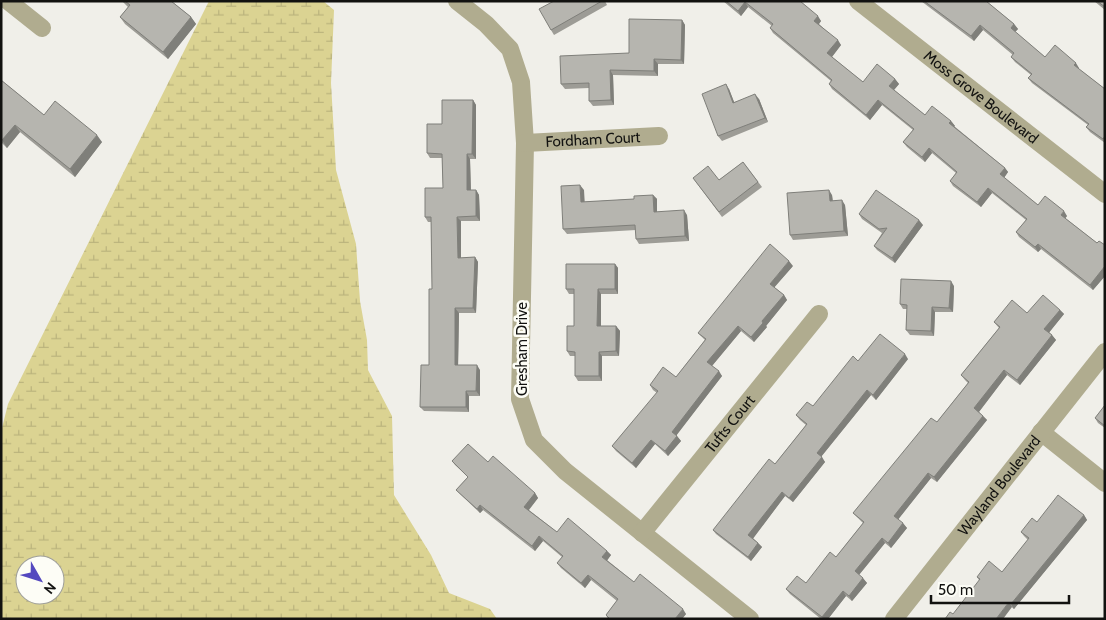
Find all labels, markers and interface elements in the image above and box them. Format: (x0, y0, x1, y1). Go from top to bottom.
street label: Moss Grove Boulevard (920, 47, 1042, 147)
street label: Fordham Court (545, 128, 641, 151)
street label: Gresham Drive (513, 302, 531, 396)
street label: Tufts Court (701, 392, 759, 457)
street label: Wayland Boulevard (954, 432, 1044, 539)
north arrow (15, 555, 65, 605)
scale bar (931, 572, 1068, 604)
text: N (40, 579, 60, 598)
text: 50 m (938, 581, 973, 599)

